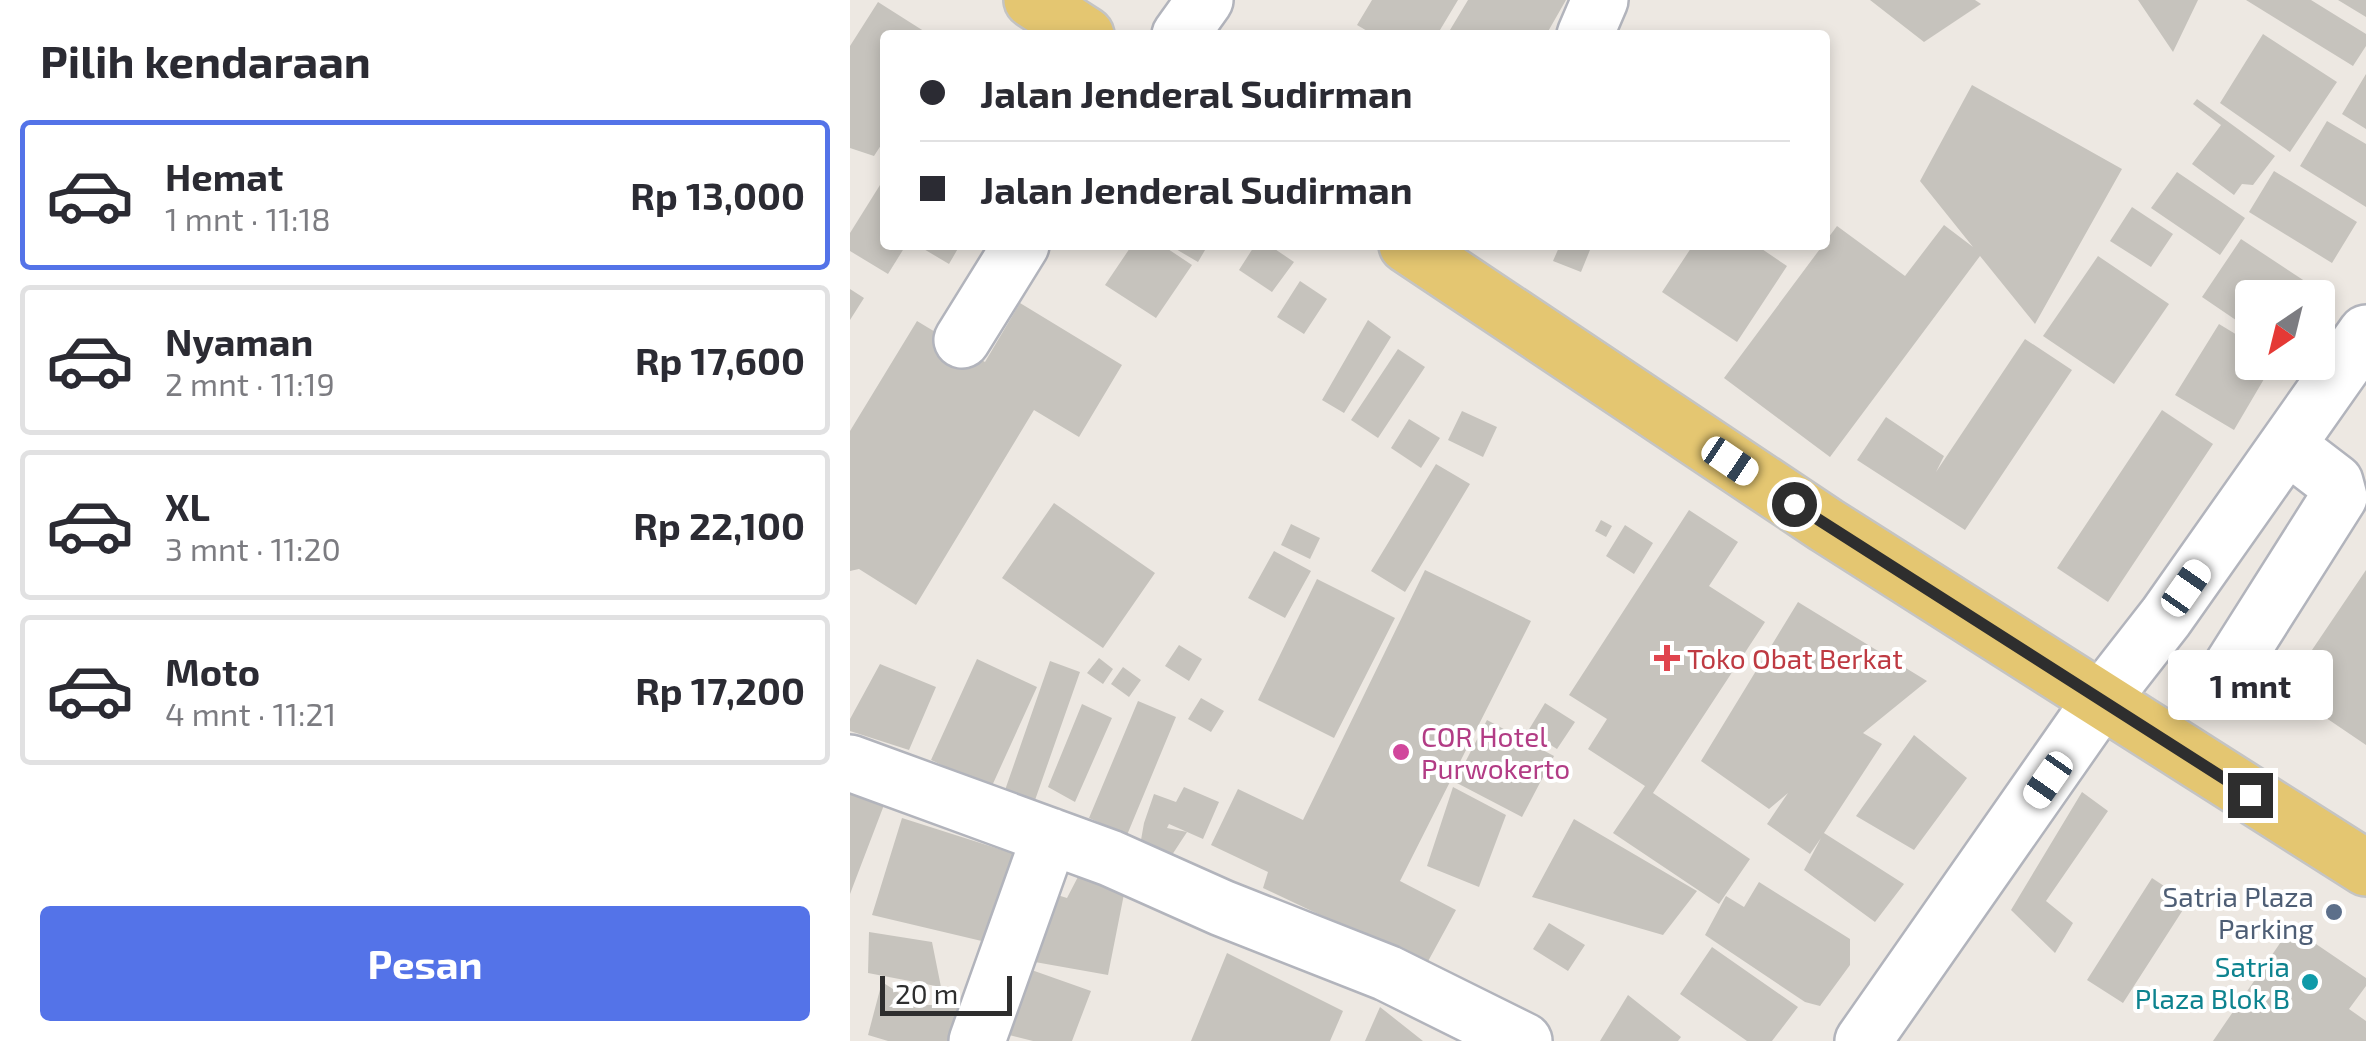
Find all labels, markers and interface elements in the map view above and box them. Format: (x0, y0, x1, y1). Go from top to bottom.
text: Pilih kendaraan (40, 33, 371, 87)
text: Jalan Jenderal Sudirman (980, 70, 1413, 116)
icon: car (45, 150, 135, 240)
text: Hemat (165, 153, 283, 199)
text: Jalan Jenderal Sudirman (980, 166, 1413, 212)
text: Rp 13,000 (630, 172, 805, 218)
text: 1 mnt · 11:18 (165, 199, 331, 237)
north arrow (2235, 280, 2335, 380)
map controls (2235, 280, 2335, 380)
icon: car (45, 315, 135, 405)
text: Nyaman (165, 318, 313, 364)
text: Rp 17,600 (635, 337, 805, 383)
text: 2 mnt · 11:19 (165, 364, 335, 402)
car (1697, 432, 1763, 490)
icon: car (45, 480, 135, 570)
route start (1772, 482, 1817, 527)
text: XL (165, 483, 210, 529)
text: Rp 22,100 (633, 502, 805, 548)
text: 3 mnt · 11:20 (165, 529, 341, 567)
car (2157, 555, 2215, 621)
place label: Toko Obat Berkat (1687, 641, 1903, 675)
icon: car (45, 645, 135, 735)
marker: Toko Obat Berkat (1656, 647, 1678, 669)
text: Moto (165, 648, 260, 694)
callout: 1 mnt (2168, 650, 2332, 720)
text: 1 mnt (2210, 666, 2291, 704)
text: Rp 17,200 (635, 667, 805, 713)
text: 4 mnt · 11:21 (165, 694, 336, 732)
place label: COR Hotel Purwokerto (1421, 719, 1570, 785)
marker: COR Hotel Purwokerto (1390, 741, 1412, 763)
car (2019, 747, 2077, 813)
route end (2228, 773, 2273, 818)
place label: Satria Plaza Parking (2163, 879, 2314, 945)
marker: Satria Plaza Parking (2323, 901, 2345, 923)
button: Pesan (40, 906, 810, 1021)
place label: Satria Plaza Blok B (2135, 949, 2290, 1015)
scale bar (880, 971, 1012, 1016)
marker: Satria Plaza Blok B (2299, 971, 2321, 993)
text: 20 m (895, 976, 958, 1010)

